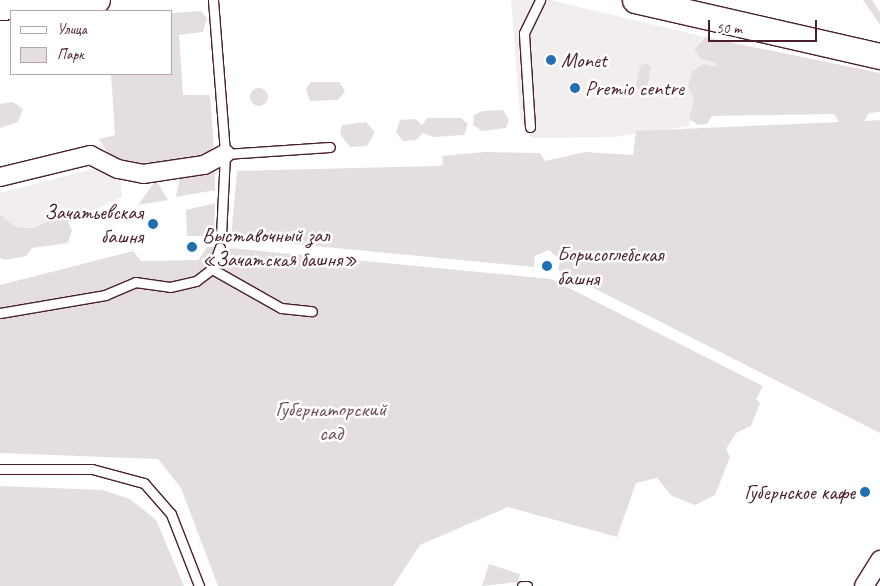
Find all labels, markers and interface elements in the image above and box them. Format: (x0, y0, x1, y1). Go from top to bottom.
legend (10, 10, 172, 75)
scale bar (710, 10, 819, 42)
text: 50 m (716, 19, 742, 38)
text: Улица (57, 20, 87, 39)
text: Парк (57, 45, 84, 64)
place label: Monet (561, 47, 607, 73)
marker: Monet (545, 54, 557, 66)
place label: Premio centre (585, 75, 683, 101)
marker: Premio centre (569, 82, 581, 94)
place label: Зачатьевская башня (44, 199, 143, 249)
marker: Зачатьевская башня (147, 218, 159, 230)
place label: Выставочный зал «Зачатская башня» (202, 222, 358, 272)
marker: Выставочный зал «Зачатская башня» (186, 241, 198, 253)
place label: Борисоглебская башня (557, 241, 664, 291)
marker: Борисоглебская башня (541, 260, 553, 272)
park label: Губернаторский сад (276, 396, 386, 446)
place label: Губернское кафе (744, 479, 855, 505)
marker: Губернское кафе (859, 486, 871, 498)

